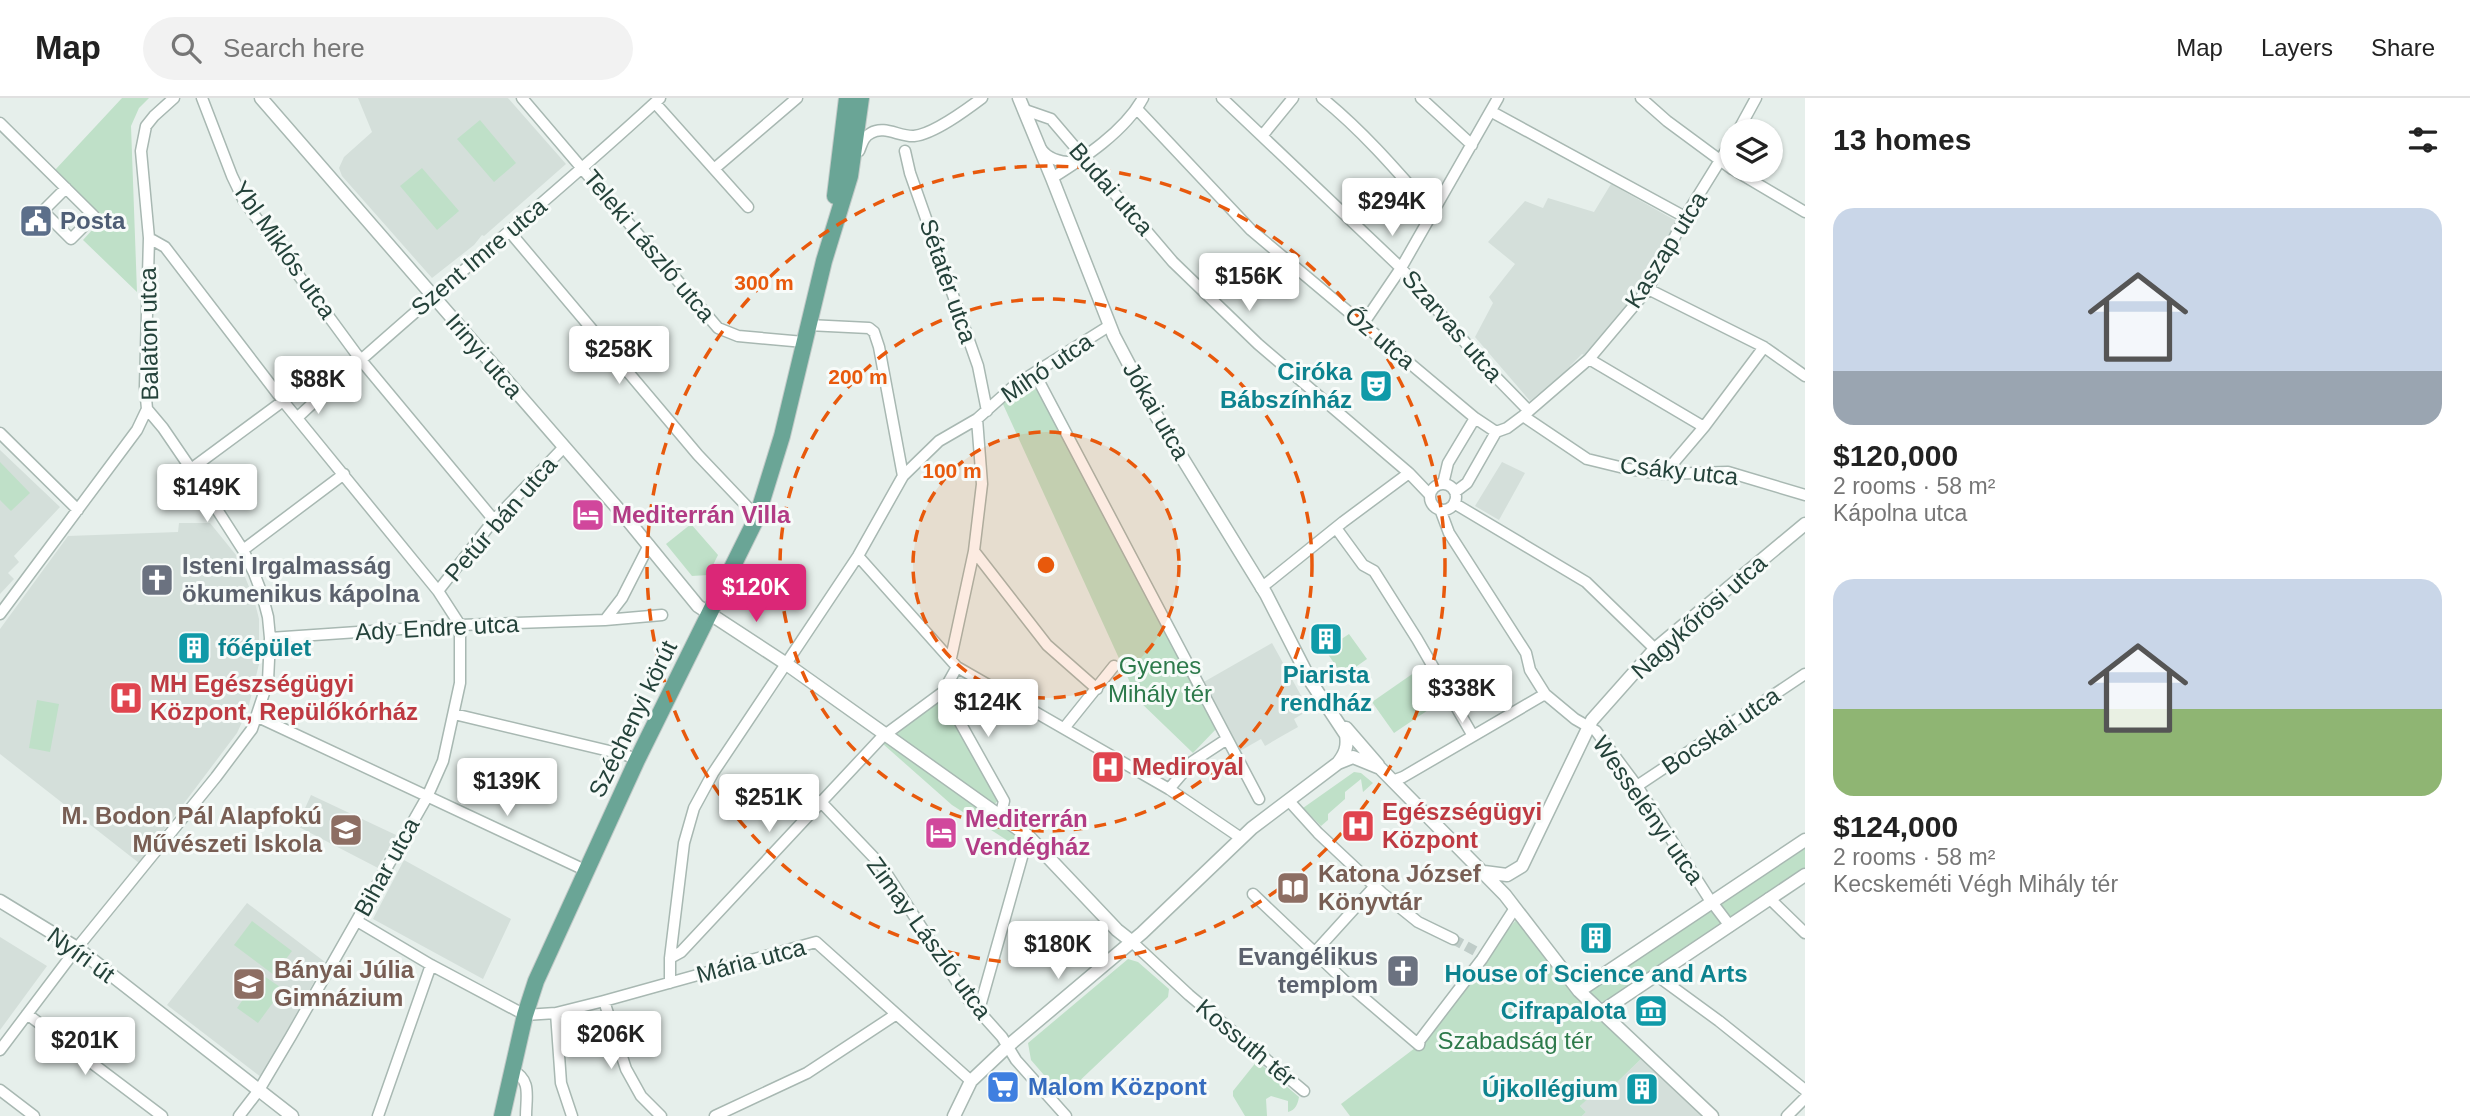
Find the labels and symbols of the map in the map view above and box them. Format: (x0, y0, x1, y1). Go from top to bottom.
street label: Budai utca (1064, 137, 1159, 241)
street label: Teleki László utca (578, 164, 721, 327)
street label: Ybl Miklós utca (227, 176, 342, 324)
pin: $294K (1343, 178, 1441, 238)
street label: Kaszap utca (1619, 186, 1712, 313)
street label: Szent Imre utca (406, 192, 552, 321)
public building icon: Posta (17, 202, 55, 240)
place label: Posta (60, 207, 126, 234)
street label: Sétatér utca (915, 215, 983, 347)
pin: $156K (1200, 254, 1298, 313)
street label: Szarvas utca (1397, 264, 1508, 387)
street label: Balaton utca (134, 266, 163, 401)
text: 300 m (734, 271, 794, 294)
street label: Őz utca (1340, 301, 1421, 375)
street label: Irinyi utca (440, 308, 529, 404)
pin: $258K (570, 327, 668, 386)
street label: Mihó utca (996, 327, 1098, 408)
pin: $88K (277, 356, 359, 416)
street label: Jókai utca (1118, 357, 1195, 465)
place label: Ciróka Bábszínház (1220, 358, 1353, 413)
text: 200 m (828, 365, 888, 388)
theatre icon: Ciróka Bábszínház (1357, 367, 1395, 405)
street label: Petúr bán utca (439, 450, 562, 586)
street label: Csáky utca (1619, 451, 1740, 490)
text: 100 m (922, 459, 982, 482)
pin: $149K (158, 464, 256, 524)
hotel icon: Mediterrán Villa (569, 496, 607, 534)
place label: Mediterrán Villa (612, 501, 791, 528)
street label: Nagykőrösi utca (1626, 549, 1772, 684)
place label: Isteni Irgalmasság ökumenikus kápolna (182, 552, 420, 607)
centre of rings (1034, 553, 1058, 577)
church icon: Isteni Irgalmasság ökumenikus kápolna (138, 561, 176, 599)
pin: $120K (707, 564, 805, 624)
street label: Ady Endre utca (354, 610, 520, 645)
building icon: Piarista rendház (1307, 620, 1345, 658)
building icon: főépület (175, 629, 213, 667)
place label: főépület (218, 634, 311, 661)
street label: Széchenyi körút (583, 636, 682, 801)
park label: Gyenes Mihály tér (1108, 652, 1212, 707)
place label: Piarista rendház (1280, 661, 1372, 716)
pin: $338K (1413, 666, 1511, 725)
place label: MH Egészségügyi Központ, Repülőkórház (150, 670, 418, 725)
hospital icon: MH Egészségügyi Központ, Repülőkórház (107, 679, 145, 717)
pin: $124K (939, 680, 1037, 739)
street label: Bocskai utca (1657, 681, 1785, 780)
street label: Wesselényi utca (1587, 731, 1710, 889)
hospital icon: Mediroyal (1089, 748, 1127, 786)
place label: Mediroyal (1132, 753, 1244, 780)
pin: $139K (458, 758, 556, 818)
pin: $251K (720, 774, 818, 834)
place label: Egészségügyi Központ (1382, 798, 1542, 853)
place label: M. Bodon Pál Alapfokú Művészeti Iskola (62, 802, 323, 857)
place label: Mediterrán Vendégház (965, 805, 1090, 860)
hospital icon: Egészségügyi Központ (1339, 807, 1377, 845)
school or university icon: M. Bodon Pál Alapfokú Művészeti Iskola (327, 811, 365, 849)
street label: Bihar utca (349, 812, 425, 921)
hotel icon: Mediterrán Vendégház (922, 814, 960, 852)
street label: Zimay László utca (862, 852, 998, 1024)
place label: Katona József Könyvtár (1318, 860, 1482, 915)
library icon: Katona József Könyvtár (1274, 869, 1312, 907)
building icon: House of Science and Arts (1577, 919, 1615, 957)
street label: Nyíri út (43, 921, 120, 988)
pin: $180K (1009, 922, 1107, 981)
street label: Mária utca (693, 933, 809, 988)
place label: Evangélikus templom (1238, 943, 1378, 998)
church icon: Evangélikus templom (1384, 952, 1422, 990)
place label: Bányai Júlia Gimnázium (274, 956, 415, 1011)
place label: House of Science and Arts (1444, 960, 1748, 987)
school or university icon: Bányai Júlia Gimnázium (230, 965, 268, 1003)
museum icon: Cifrapalota (1632, 992, 1670, 1030)
street label: Kossuth tér (1191, 993, 1302, 1092)
place label: Cifrapalota (1501, 997, 1627, 1024)
pin: $206K (562, 1012, 660, 1071)
pin: $201K (36, 1018, 134, 1077)
park label: Szabadság tér (1438, 1027, 1592, 1054)
supermarket icon: Malom Központ (984, 1068, 1022, 1106)
building icon: Újkollégium (1623, 1070, 1661, 1108)
place label: Malom Központ (1028, 1073, 1207, 1100)
place label: Újkollégium (1482, 1075, 1618, 1102)

